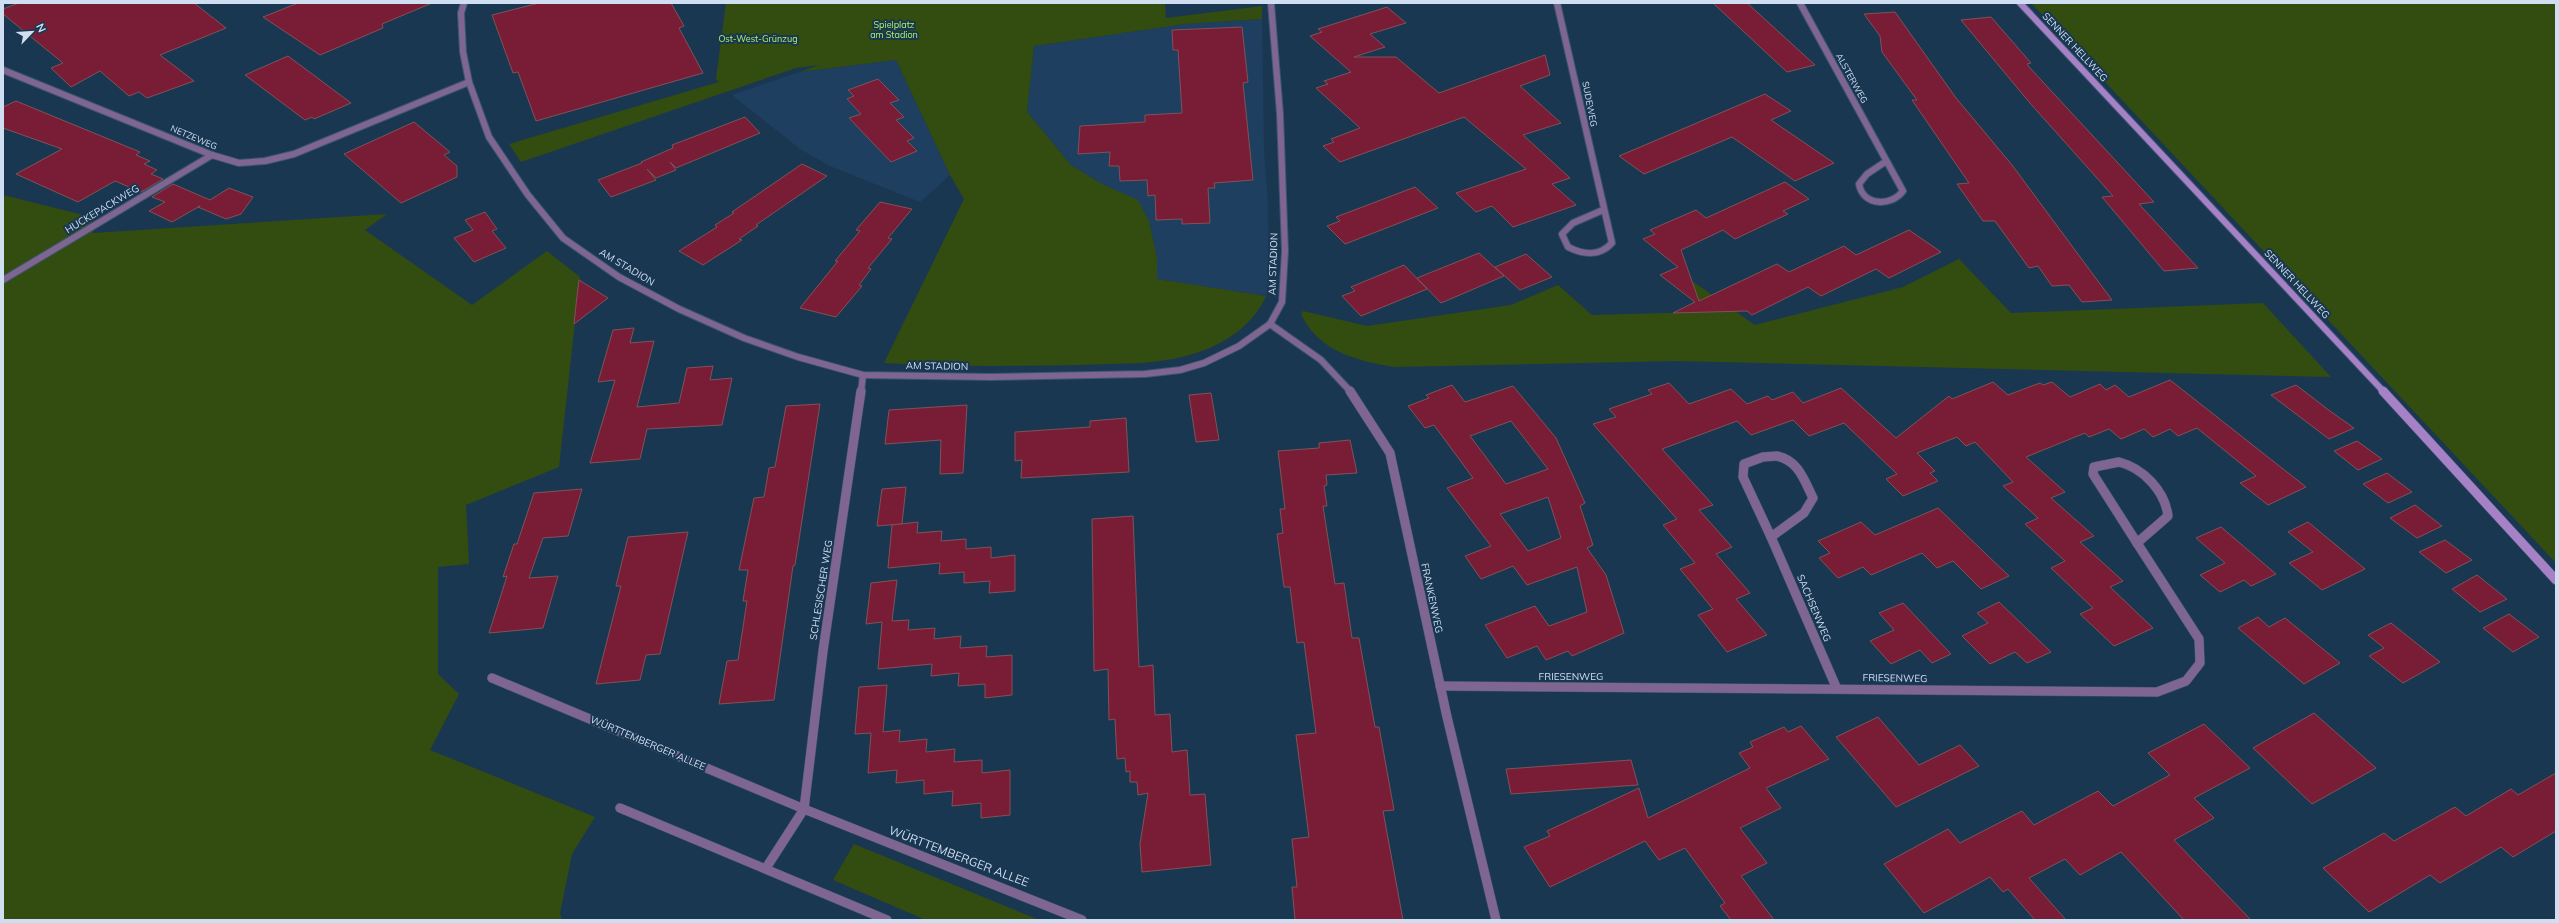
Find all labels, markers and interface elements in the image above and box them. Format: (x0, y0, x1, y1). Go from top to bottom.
street label: SENNER HELLWEG (2039, 10, 2111, 84)
north arrow (12, 12, 52, 52)
park label: Spielplatz am Stadion (870, 19, 918, 40)
text: N (33, 21, 49, 34)
park label: Ost-West-Grünzug (718, 33, 798, 44)
street label: ALSTERWEG (1834, 51, 1870, 105)
street label: SUDEWEG (1580, 80, 1600, 128)
street label: NETZEWEG (169, 122, 219, 152)
street label: HUCKEPACKWEG (62, 182, 142, 236)
street label: AM STADION (1265, 233, 1281, 295)
street label: AM STADION (597, 245, 657, 289)
street label: SENNER HELLWEG (2261, 247, 2333, 321)
street label: AM STADION (906, 359, 968, 373)
street label: SCHLESISCHER WEG (807, 539, 835, 641)
street label: FRANKENWEG (1418, 562, 1446, 634)
street label: SACHSENWEG (1794, 572, 1834, 644)
street label: FRIESENWEG (1539, 670, 1603, 683)
street label: FRIESENWEG (1863, 671, 1927, 685)
street label: WÜRTTEMBERGER ALLEE (588, 713, 708, 773)
street label: WÜRTTEMBERGER ALLEE (887, 822, 1031, 890)

